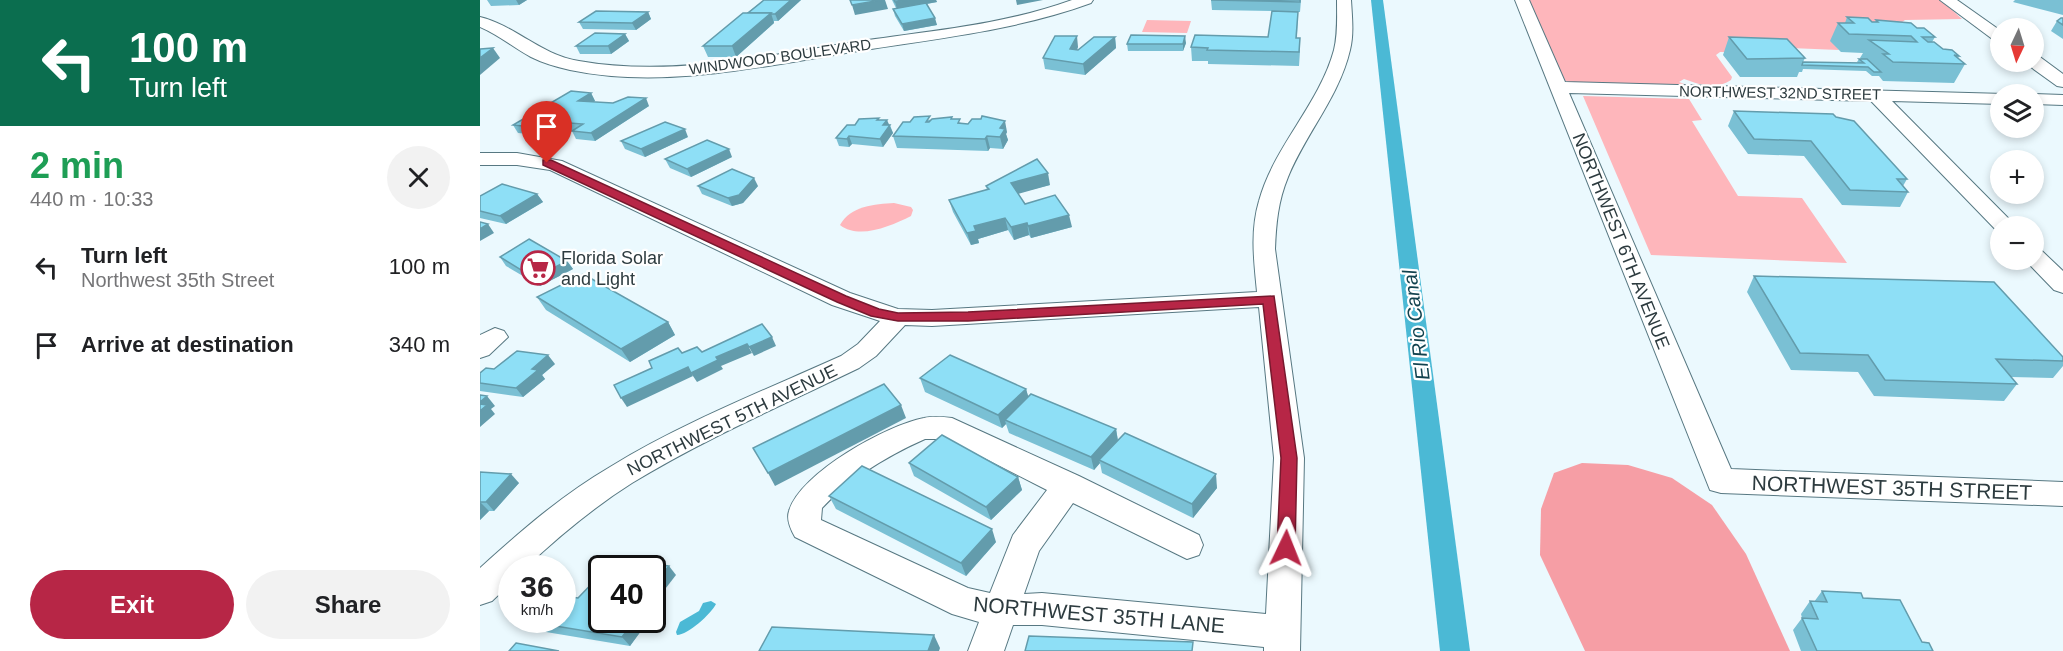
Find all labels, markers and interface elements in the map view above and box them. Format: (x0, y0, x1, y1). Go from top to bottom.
north arrow (1990, 18, 2044, 72)
map controls (1990, 18, 2044, 270)
icon: left (30, 24, 108, 102)
text: 100 m (129, 24, 248, 71)
street label: WINDWOOD BOULEVARD (688, 35, 872, 78)
text: Turn left (129, 73, 227, 103)
street label: NORTHWEST 32ND STREET (1679, 82, 1881, 103)
button: layers (1990, 84, 2044, 138)
pin (521, 101, 572, 163)
icon: arrive (530, 110, 563, 143)
street label: NORTHWEST 6TH AVENUE (1568, 130, 1674, 352)
text: 2 min (30, 145, 124, 186)
button: close (387, 146, 450, 209)
button: + (1990, 150, 2044, 204)
text: 440 m · 10:33 (30, 188, 153, 210)
button: − (1990, 216, 2044, 270)
text: Turn left (81, 243, 167, 268)
place label: Florida Solar and Light (561, 248, 663, 289)
supermarket icon: Florida Solar and Light (520, 250, 556, 286)
icon: left (30, 251, 63, 284)
text: 100 m (389, 254, 450, 279)
water label: El Rio Canal (1398, 268, 1434, 382)
text: Northwest 35th Street (81, 269, 274, 291)
icon: arrive (30, 329, 63, 362)
text: Arrive at destination (81, 332, 294, 357)
text: 340 m (389, 332, 450, 357)
street label: NORTHWEST 5TH AVENUE (624, 360, 840, 480)
street label: NORTHWEST 35TH STREET (1751, 471, 2033, 504)
position arrow (1254, 516, 1318, 580)
speed limit sign: 40 (588, 555, 666, 633)
button: Exit (30, 570, 234, 639)
button: Share (246, 570, 450, 639)
text: 36 (520, 570, 554, 603)
street label: NORTHWEST 35TH LANE (972, 592, 1226, 637)
text: km/h (521, 601, 553, 618)

